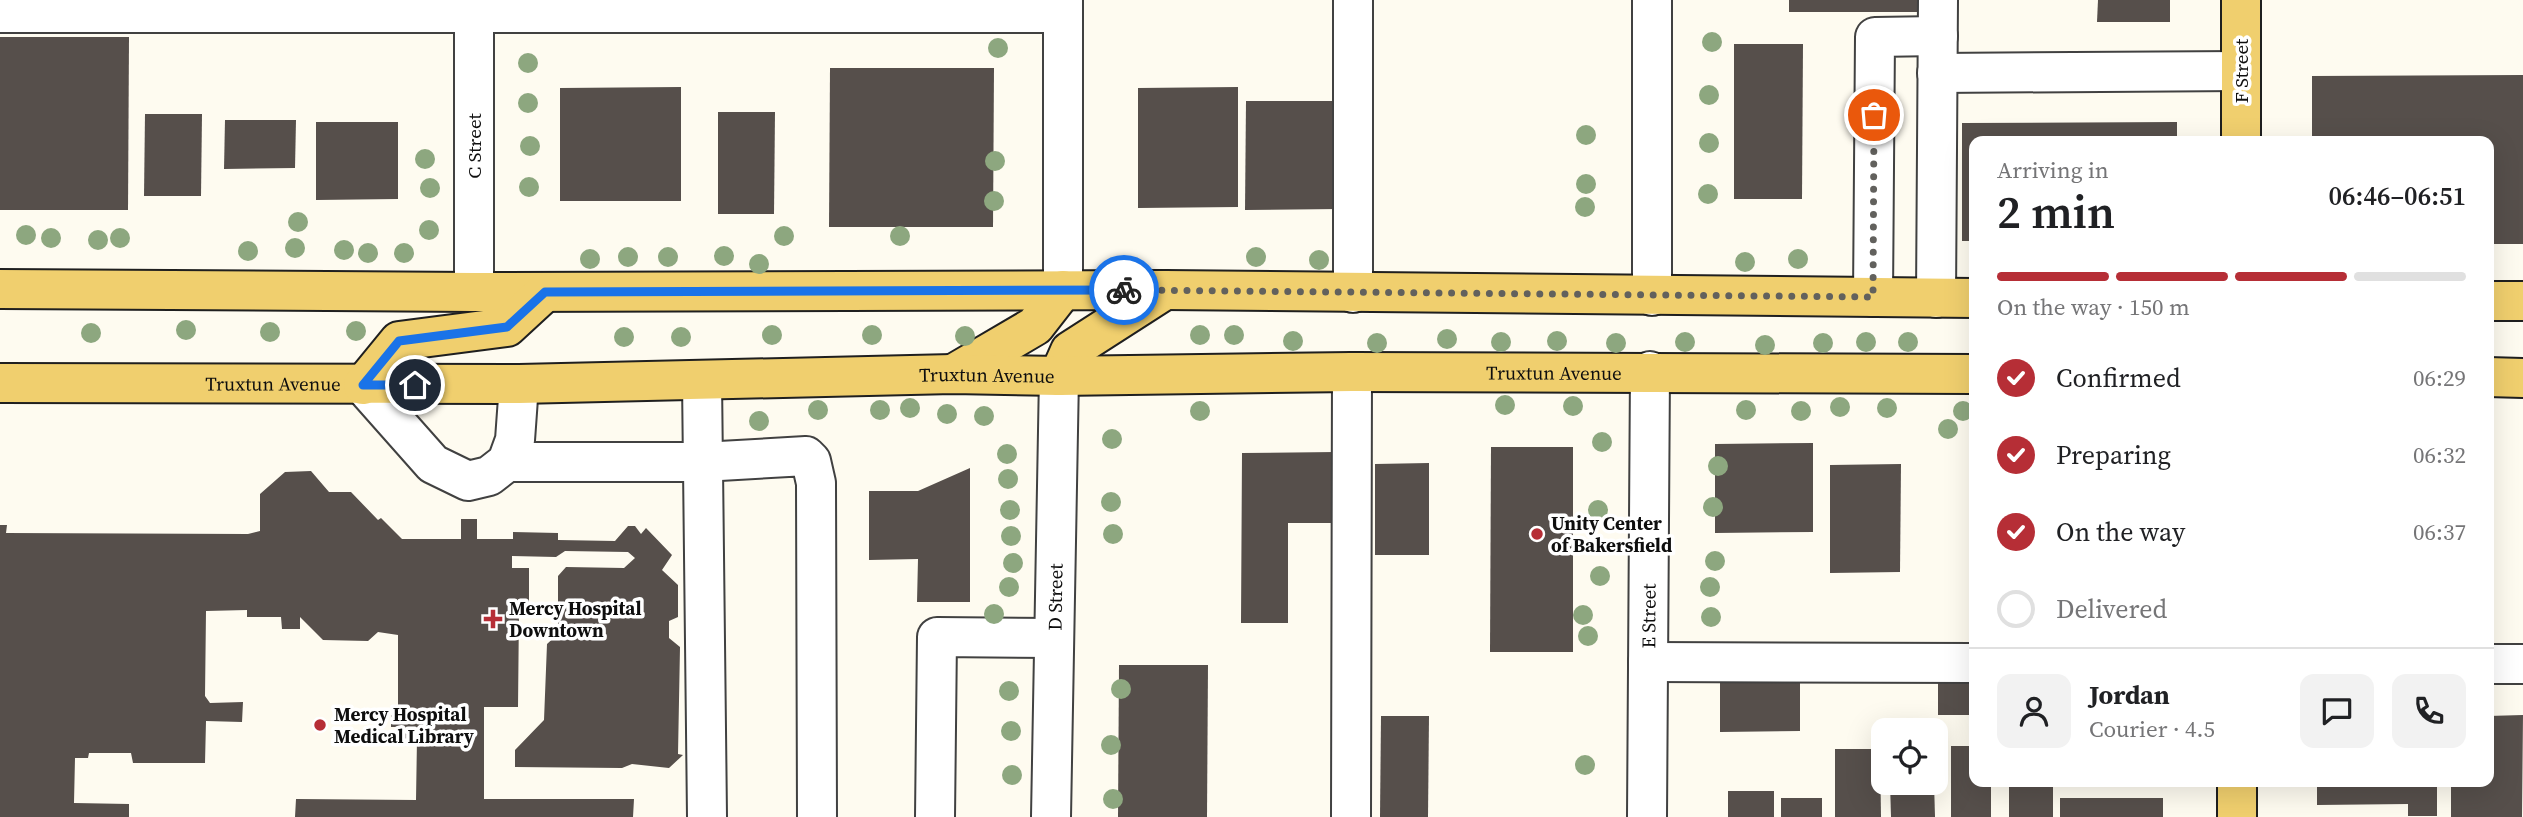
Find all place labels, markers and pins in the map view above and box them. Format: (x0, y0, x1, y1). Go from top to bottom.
pin (1844, 85, 1904, 145)
pin (385, 355, 445, 415)
place label: Unity Center of Bakersfield (1551, 510, 1672, 558)
marker: Unity Center of Bakersfield (1529, 526, 1545, 542)
place label: Mercy Hospital Downtown (509, 595, 642, 643)
marker: Mercy Hospital Downtown (483, 609, 503, 629)
place label: Mercy Hospital Medical Library (334, 701, 475, 749)
marker: Mercy Hospital Medical Library (312, 717, 328, 733)

